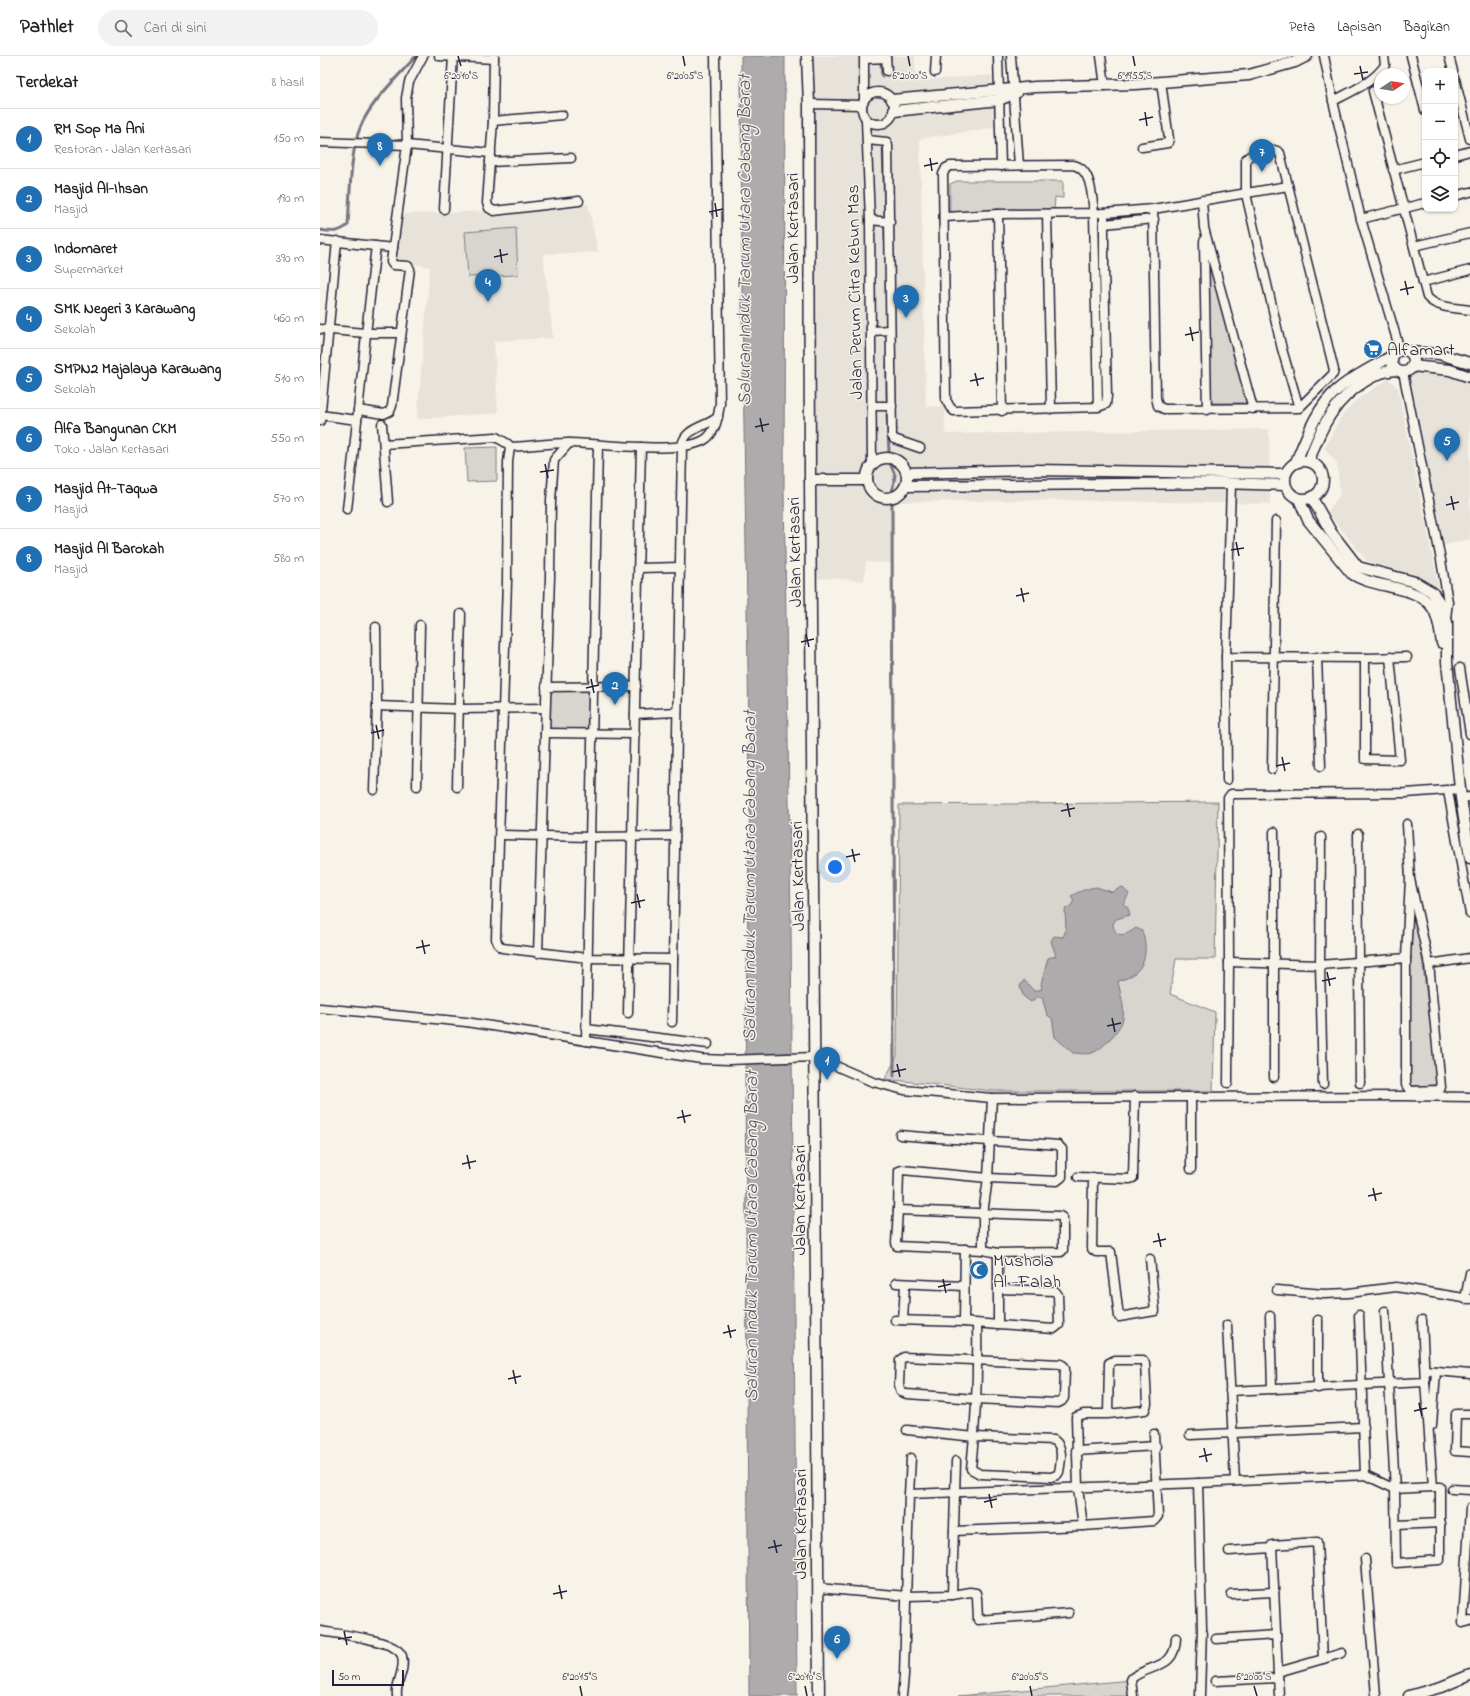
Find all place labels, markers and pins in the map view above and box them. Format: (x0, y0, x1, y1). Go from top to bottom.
pin: 8 (367, 133, 393, 166)
pin: 7 (1249, 139, 1275, 172)
pin: 4 (475, 269, 501, 302)
pin: 3 (893, 285, 919, 318)
supermarket icon: Alfamart (1362, 338, 1384, 360)
place label: Alfamart (1387, 338, 1455, 364)
pin: 5 (1434, 428, 1460, 461)
pin: 2 (602, 672, 628, 705)
pin: 1 (814, 1047, 840, 1080)
place label: Mushola Al -Falah (993, 1249, 1061, 1296)
mosque icon: Mushola Al -Falah (968, 1259, 990, 1281)
pin: 6 (824, 1626, 850, 1659)

